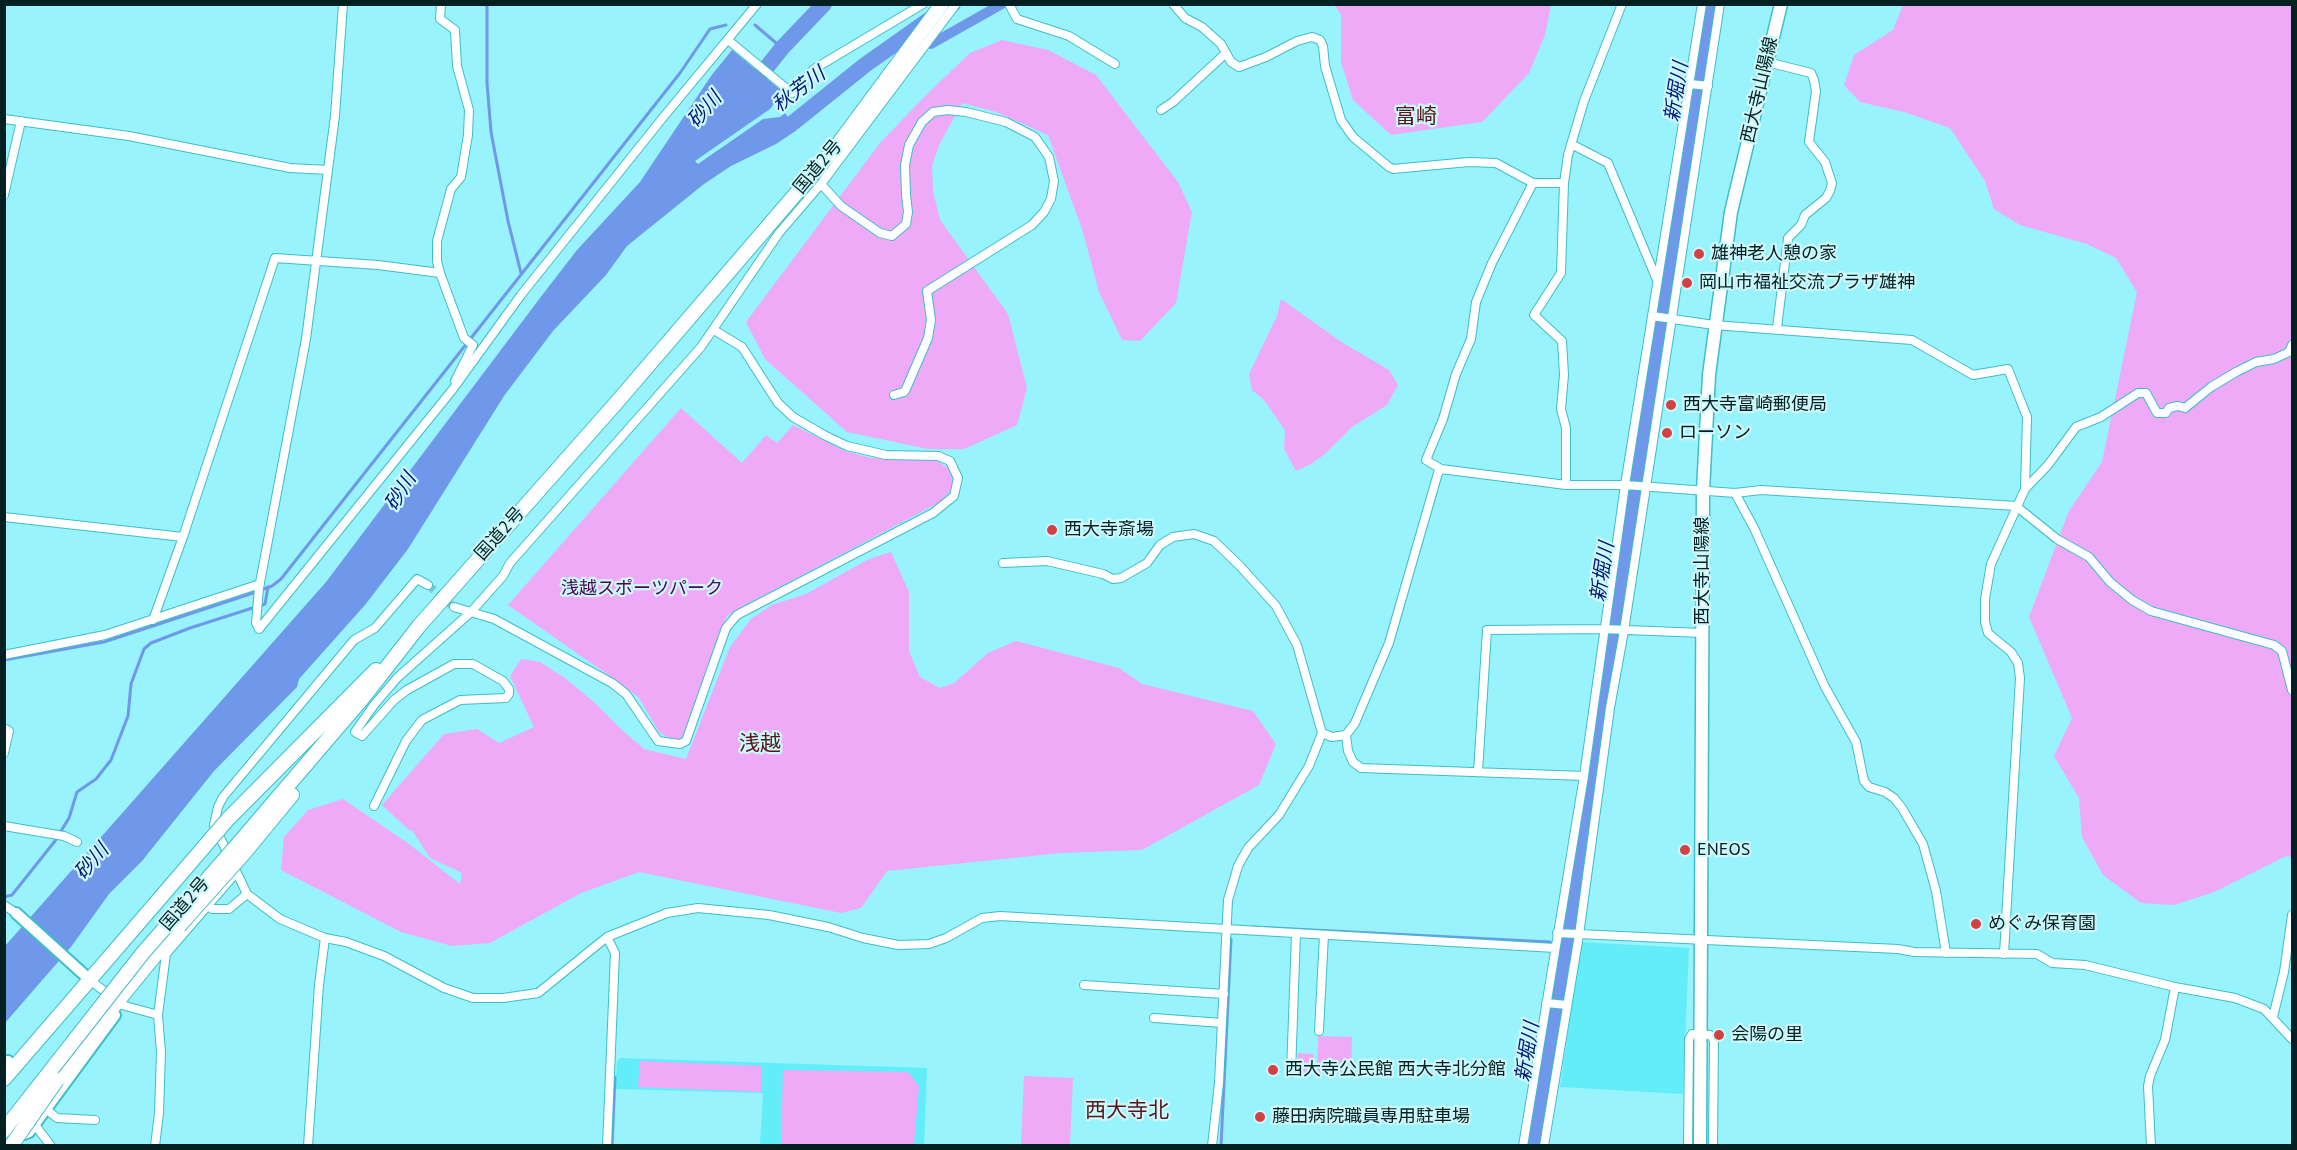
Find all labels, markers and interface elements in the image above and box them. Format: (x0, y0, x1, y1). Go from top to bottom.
street label: 西大寺山陽線 (1737, 35, 1783, 145)
water label: 新堀川 (1660, 60, 1694, 124)
water label: 秋芳川 (768, 62, 830, 118)
water label: 砂川 (683, 87, 727, 133)
district label: 富崎 (1395, 104, 1437, 130)
street label: 国道2号 (789, 136, 847, 198)
place label: 雄神老人憩の家 (1711, 243, 1837, 265)
marker: 雄神老人憩の家 (1692, 247, 1706, 261)
place label: 岡山市福祉交流プラザ雄神 (1699, 272, 1915, 294)
marker: 岡山市福祉交流プラザ雄神 (1680, 276, 1694, 290)
place label: 西大寺富崎郵便局 (1683, 394, 1827, 416)
marker: 西大寺富崎郵便局 (1664, 398, 1678, 412)
place label: ローソン (1679, 422, 1751, 444)
marker: ローソン (1660, 426, 1674, 440)
water label: 砂川 (380, 469, 422, 515)
street label: 国道2号 (471, 503, 529, 565)
street label: 西大寺山陽線 (1692, 517, 1714, 625)
place label: 西大寺斎場 (1064, 519, 1154, 541)
marker: 西大寺斎場 (1045, 523, 1059, 537)
water label: 新堀川 (1586, 540, 1620, 604)
park label: 浅越スポーツパーク (561, 578, 723, 600)
district label: 浅越 (739, 731, 781, 757)
water label: 砂川 (70, 839, 114, 885)
place label: ENEOS (1697, 839, 1750, 861)
marker: ENEOS (1678, 843, 1692, 857)
street label: 国道2号 (156, 873, 214, 935)
place label: めぐみ保育園 (1988, 913, 2096, 935)
marker: めぐみ保育園 (1969, 917, 1983, 931)
water label: 新堀川 (1511, 1020, 1545, 1084)
place label: 会陽の里 (1731, 1024, 1803, 1046)
marker: 会陽の里 (1712, 1028, 1726, 1042)
place label: 西大寺公民館 西大寺北分館 (1285, 1059, 1506, 1081)
marker: 西大寺公民館 西大寺北分館 (1266, 1063, 1280, 1077)
district label: 西大寺北 (1085, 1098, 1169, 1124)
place label: 藤田病院職員専用駐車場 (1272, 1106, 1470, 1128)
marker: 藤田病院職員専用駐車場 (1253, 1110, 1267, 1124)

